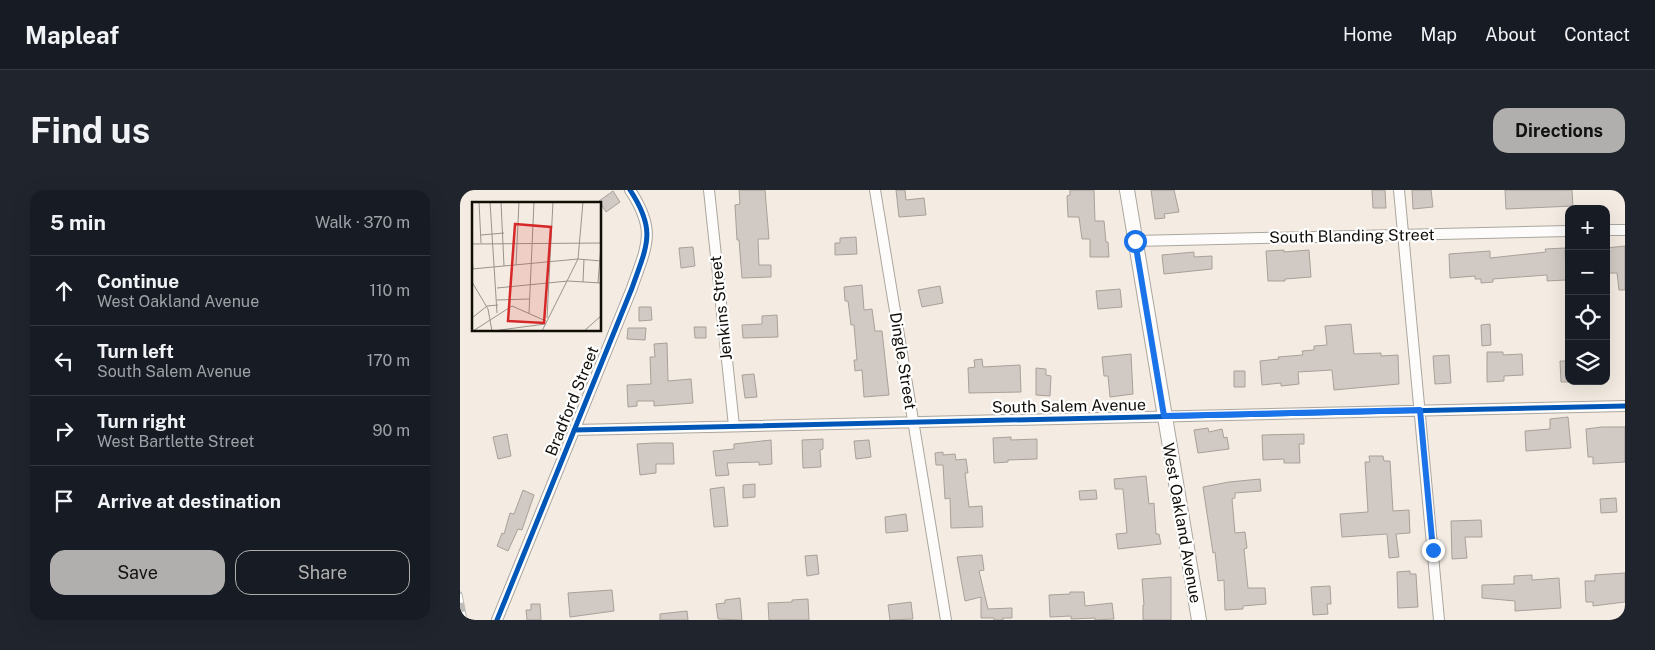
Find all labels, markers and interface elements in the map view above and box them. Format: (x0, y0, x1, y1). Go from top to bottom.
text: Mapleaf (25, 21, 119, 49)
text: Home (1343, 24, 1393, 45)
text: Map (1421, 24, 1457, 45)
text: About (1485, 24, 1536, 45)
text: Contact (1564, 24, 1630, 45)
button: Directions (1493, 108, 1625, 153)
text: Find us (30, 110, 150, 151)
inset map (472, 202, 601, 331)
map controls (1565, 205, 1610, 385)
button: + (1565, 205, 1610, 250)
text: 5 min (50, 210, 106, 235)
text: Walk · 370 m (315, 213, 410, 232)
street label: South Blanding Street (1269, 225, 1435, 247)
route start (1124, 230, 1147, 253)
button: − (1565, 250, 1610, 295)
street label: Jenkins Street (706, 255, 736, 361)
text: Continue (97, 270, 179, 292)
icon: ahead (50, 277, 78, 305)
text: 110 m (369, 281, 410, 300)
text: West Oakland Avenue (97, 292, 259, 311)
button: locate (1565, 295, 1610, 340)
street label: Dingle Street (886, 311, 920, 411)
text: Turn left (97, 340, 174, 362)
button: layers (1565, 340, 1610, 385)
street label: Bradford Street (541, 343, 603, 459)
icon: left (50, 347, 78, 375)
text: 170 m (367, 351, 410, 370)
text: South Salem Avenue (97, 362, 251, 381)
street label: South Salem Avenue (992, 395, 1146, 417)
text: Turn right (97, 410, 186, 432)
icon: right (50, 417, 78, 445)
text: 90 m (373, 421, 410, 440)
text: West Bartlette Street (97, 432, 255, 451)
street label: West Oakland Avenue (1159, 441, 1205, 605)
icon: arrive (50, 487, 78, 515)
text: Arrive at destination (97, 490, 281, 512)
route end (1422, 539, 1445, 562)
button: Save (50, 550, 225, 595)
button: Share (235, 550, 410, 595)

